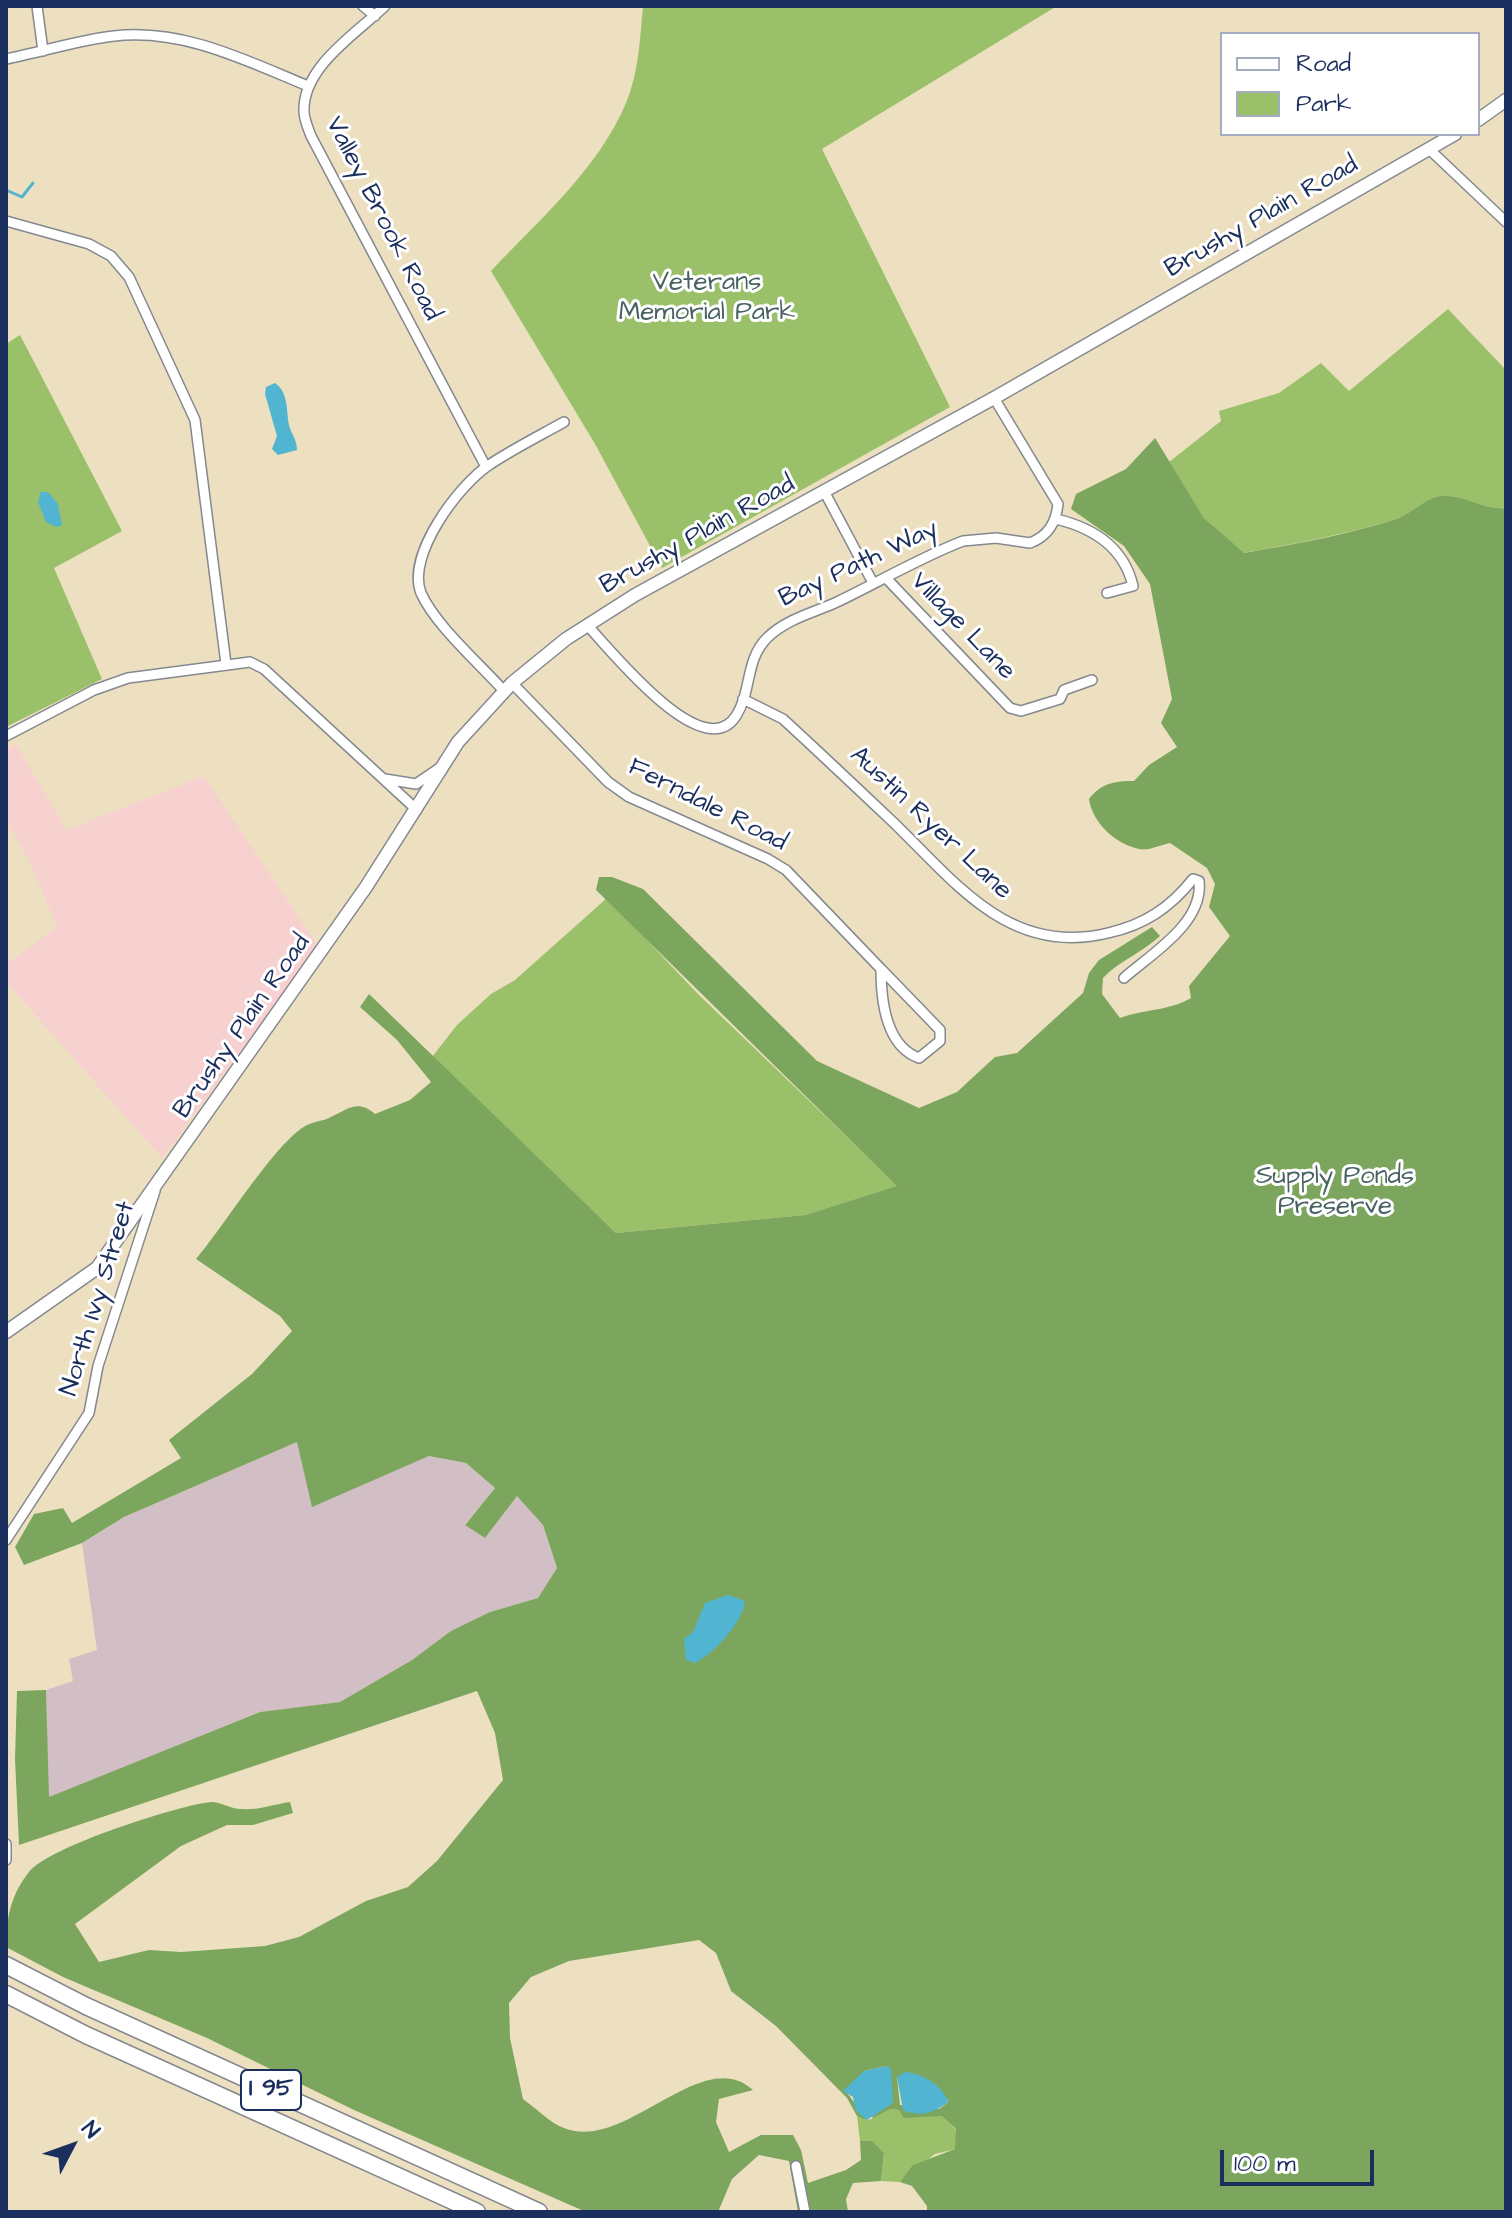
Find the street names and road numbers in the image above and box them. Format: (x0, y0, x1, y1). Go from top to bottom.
street label: Valley Brook Road (317, 112, 447, 326)
street label: Brushy Plain Road (1160, 150, 1364, 286)
street label: Brushy Plain Road (595, 470, 801, 602)
street label: Bay Path Way (774, 515, 944, 615)
street label: Village Lane (903, 567, 1021, 687)
street label: Austin Ryer Lane (842, 741, 1018, 907)
street label: Ferndale Road (622, 753, 792, 859)
street label: Brushy Plain Road (168, 929, 318, 1125)
street label: North Ivy Street (55, 1198, 143, 1400)
road number: I 95 (241, 2070, 301, 2110)

